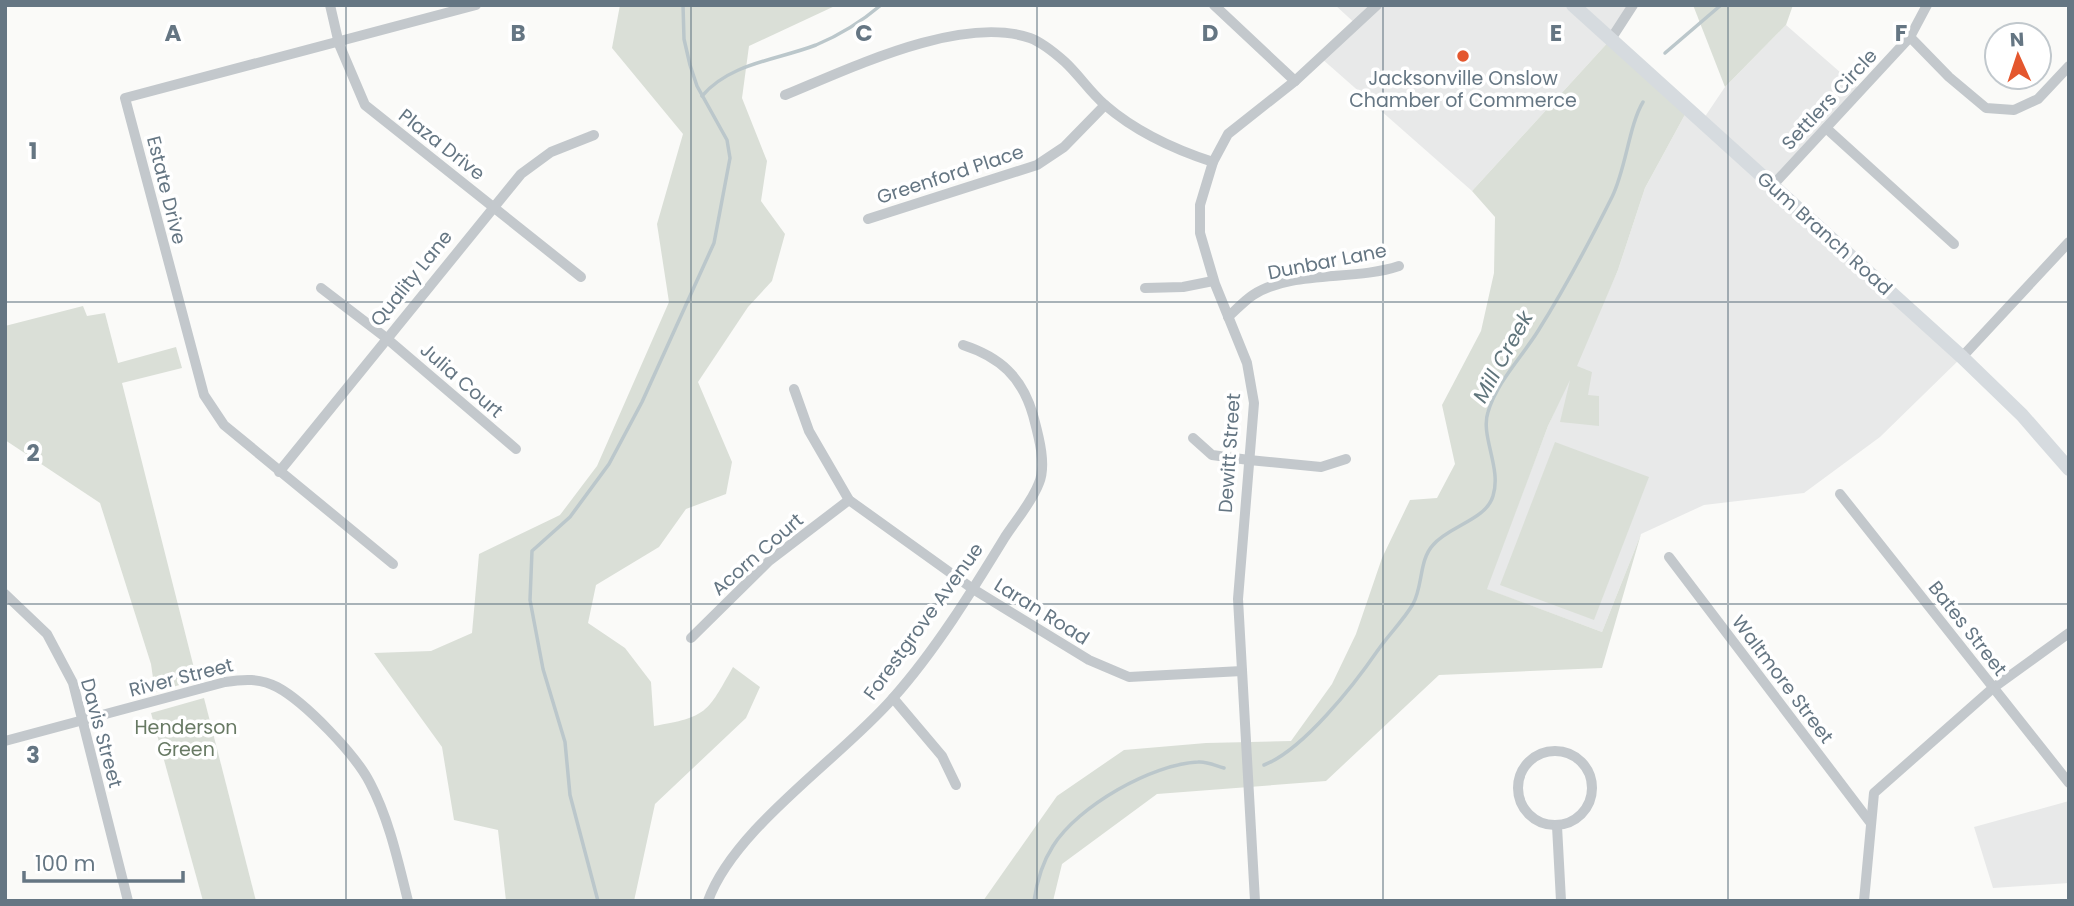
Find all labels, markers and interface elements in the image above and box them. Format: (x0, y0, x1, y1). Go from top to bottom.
text: A (165, 17, 182, 49)
text: B (510, 17, 526, 49)
text: C (855, 17, 873, 49)
text: D (1202, 17, 1218, 49)
text: E (1550, 17, 1562, 49)
text: F (1895, 17, 1907, 49)
north arrow (1983, 21, 2053, 91)
text: N (2009, 26, 2025, 53)
street label: Settlers Circle (1775, 43, 1883, 156)
marker: Jacksonville Onslow Chamber of Commerce (1455, 48, 1471, 64)
place label: Jacksonville Onslow Chamber of Commerce (1349, 65, 1577, 114)
street label: Plaza Drive (393, 102, 490, 187)
street label: Estate Drive (140, 133, 193, 247)
text: 1 (29, 135, 37, 167)
street label: Greenford Place (873, 138, 1027, 211)
street label: Gum Branch Road (1751, 165, 1898, 301)
street label: Quality Lane (364, 224, 459, 332)
street label: Dunbar Lane (1265, 237, 1389, 286)
water label: Mill Creek (1465, 305, 1540, 408)
street label: Julia Court (414, 337, 509, 424)
street label: Dewitt Street (1212, 392, 1247, 514)
text: 2 (26, 437, 40, 469)
street label: Acorn Court (706, 507, 809, 602)
street label: Forestgrove Avenue (857, 537, 990, 705)
street label: Laran Road (989, 571, 1095, 651)
street label: Bates Street (1922, 575, 2013, 682)
street label: Waltmore Street (1725, 610, 1840, 749)
street label: River Street (126, 651, 236, 703)
street label: Davis Street (74, 675, 129, 791)
park label: Henderson Green (134, 714, 238, 763)
text: 3 (26, 739, 40, 771)
scale bar (24, 839, 184, 883)
text: 100 m (35, 849, 95, 878)

